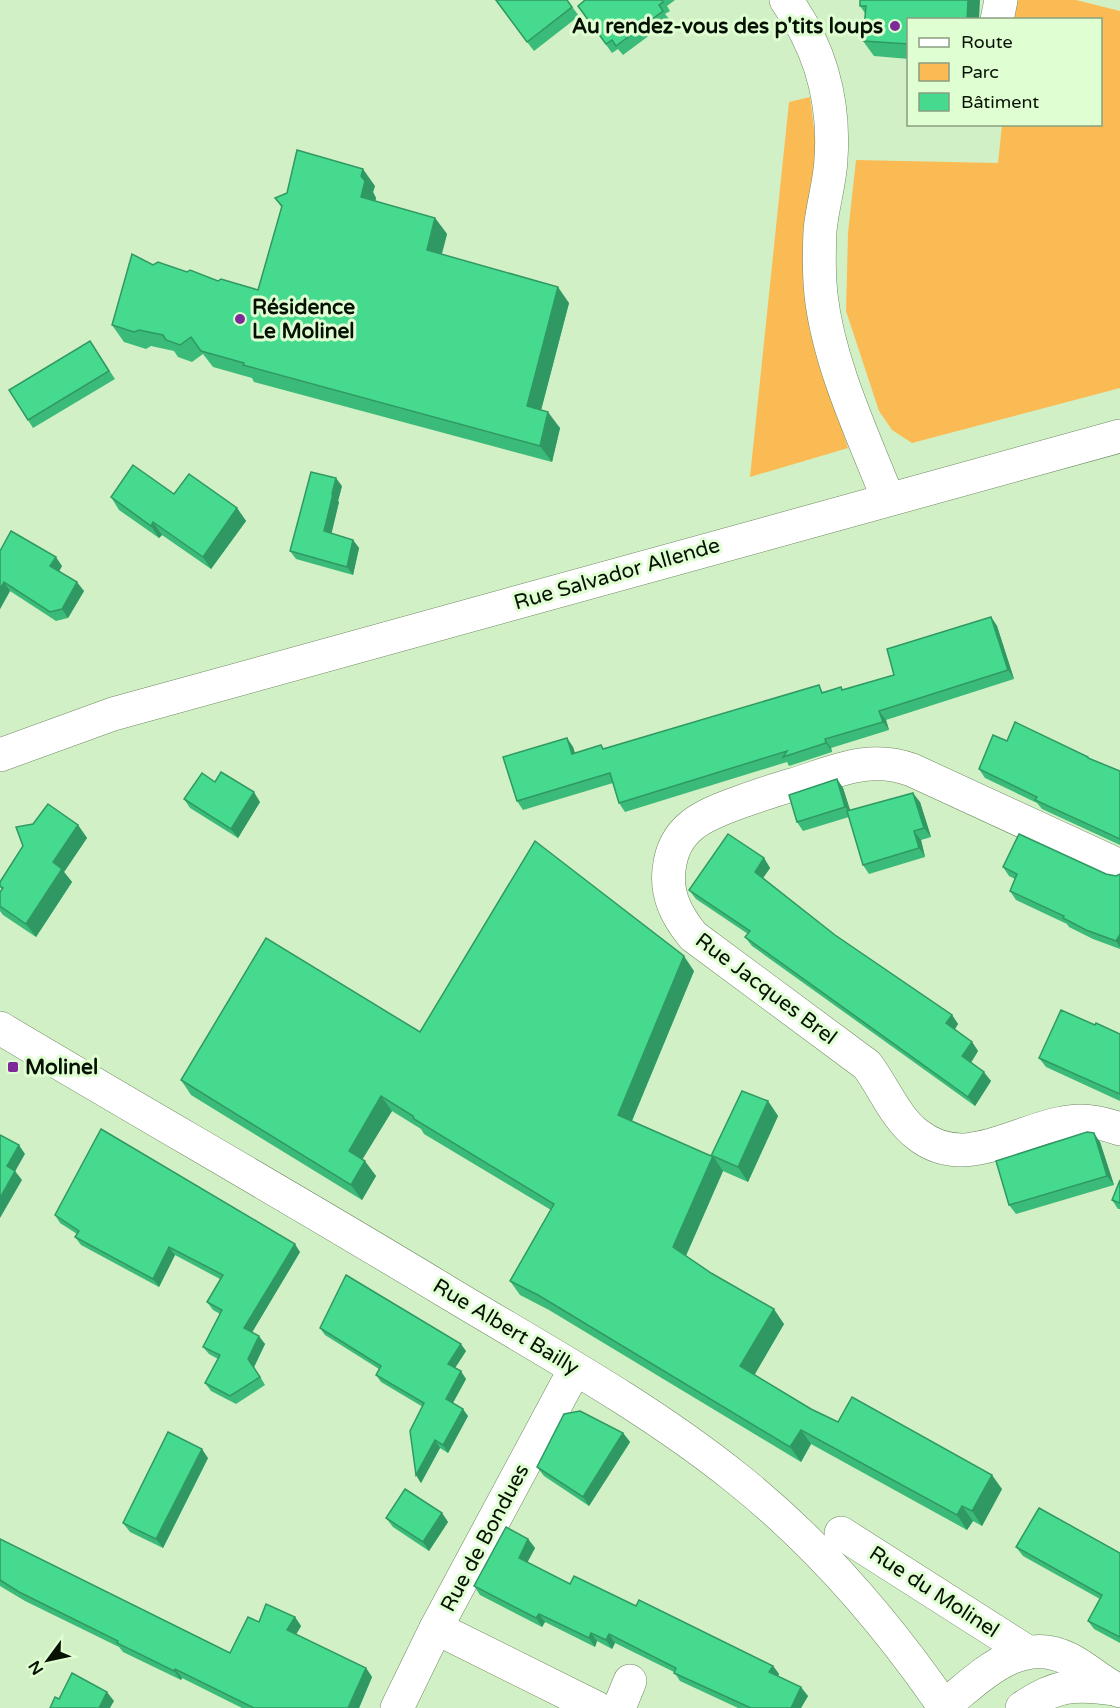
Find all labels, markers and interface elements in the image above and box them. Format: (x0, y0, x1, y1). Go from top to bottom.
place label: Au rendez-vous des p'tits loups (572, 14, 883, 39)
legend (907, 18, 1102, 126)
marker: Au rendez-vous des p'tits loups (888, 19, 902, 33)
text: Route (961, 31, 1013, 53)
text: Parc (961, 61, 999, 83)
text: Bâtiment (961, 91, 1039, 113)
place label: Résidence Le Molinel (252, 295, 355, 344)
marker: Résidence Le Molinel (233, 312, 247, 326)
street label: Rue Salvador Allende (511, 533, 723, 615)
street label: Rue Jacques Brel (690, 928, 842, 1050)
place label: Molinel (25, 1055, 98, 1080)
marker: Molinel (6, 1060, 20, 1074)
street label: Rue Albert Bailly (428, 1274, 584, 1380)
street label: Rue de Bondues (436, 1460, 534, 1616)
street label: Rue du Molinel (864, 1541, 1004, 1643)
north arrow (18, 1630, 78, 1690)
text: N (24, 1657, 48, 1678)

